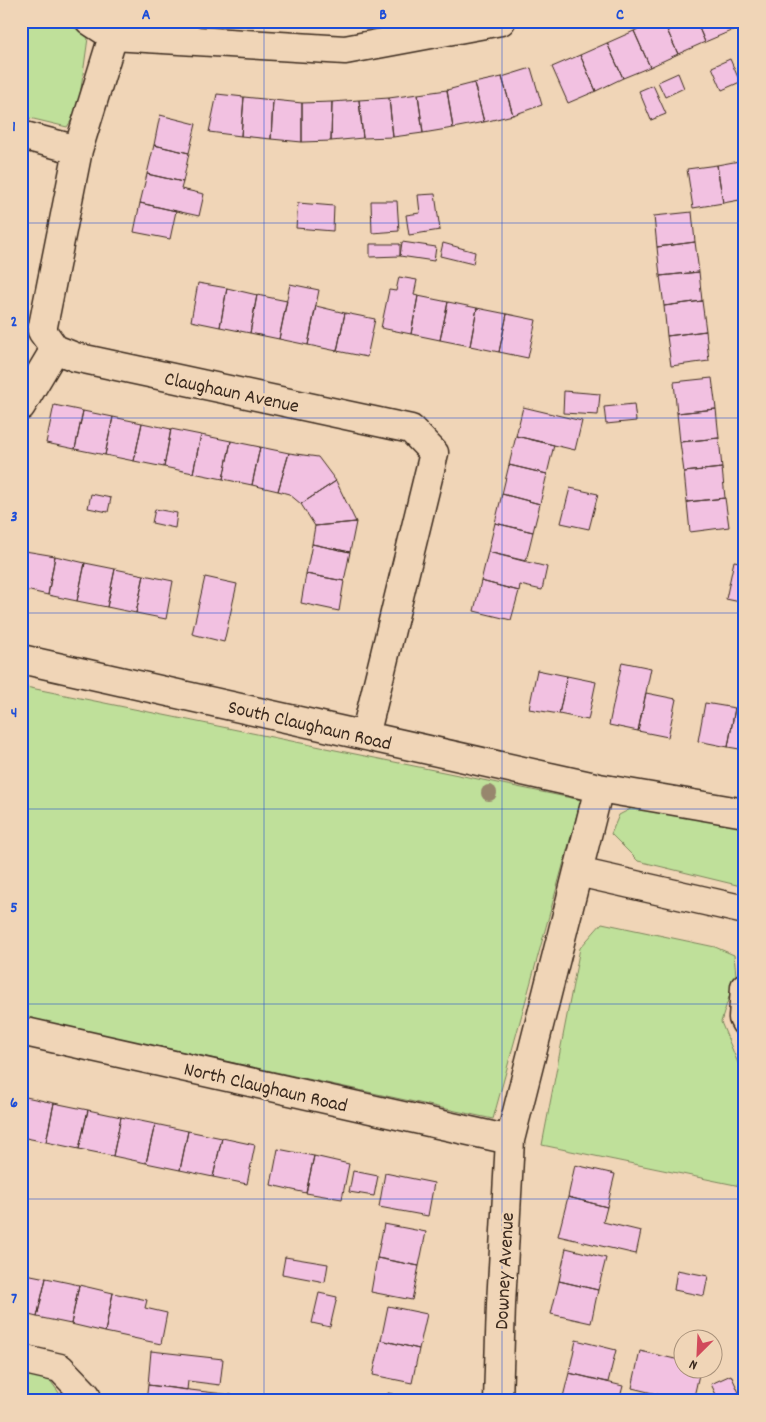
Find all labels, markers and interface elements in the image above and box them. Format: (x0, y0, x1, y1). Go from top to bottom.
text: A (142, 4, 151, 27)
text: B (379, 4, 387, 27)
text: C (616, 4, 624, 27)
text: 1 (12, 116, 16, 139)
text: 2 (11, 311, 18, 334)
street label: Claughaun Avenue (161, 366, 302, 422)
text: 3 (10, 506, 18, 529)
street label: South Claughaun Road (225, 694, 394, 759)
text: 4 (11, 702, 17, 725)
text: 5 (10, 897, 18, 920)
street label: North Claughaun Road (181, 1056, 350, 1121)
text: 6 (10, 1092, 18, 1115)
street label: Downey Avenue (489, 1212, 523, 1331)
text: 7 (11, 1288, 17, 1311)
north arrow (674, 1330, 724, 1380)
text: N (686, 1353, 701, 1375)

